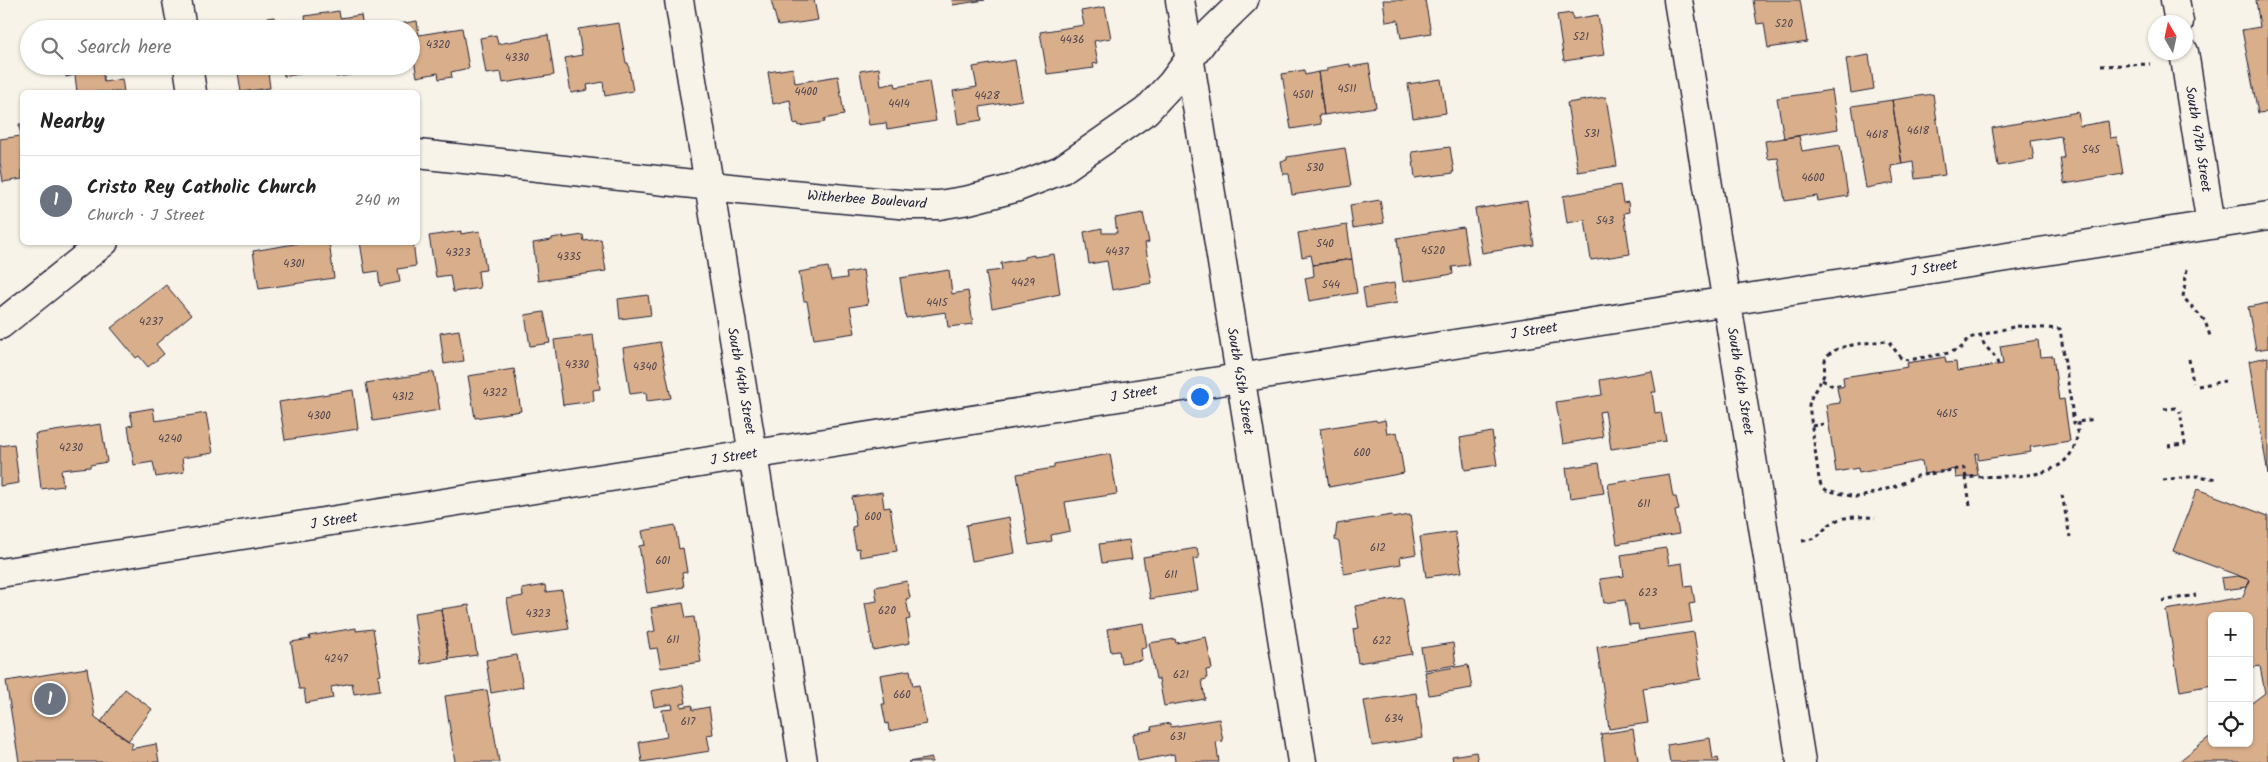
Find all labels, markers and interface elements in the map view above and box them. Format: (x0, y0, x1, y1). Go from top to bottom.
house number: 520 (1775, 15, 1793, 33)
north arrow (2148, 15, 2193, 60)
search box (20, 20, 420, 75)
house number: 521 (1573, 28, 1589, 46)
house number: 4436 (1060, 31, 1084, 49)
text: Search here (78, 33, 172, 63)
icon: search (38, 34, 66, 62)
house number: 4320 (426, 36, 451, 54)
house number: 4330 (505, 49, 530, 67)
house number: 4511 (1338, 80, 1356, 98)
house number: 4400 (794, 83, 818, 101)
street label: South 47th Street (2179, 84, 2217, 194)
house number: 4501 (1293, 86, 1313, 104)
house number: 4428 (974, 87, 1000, 105)
house number: 4414 (888, 95, 910, 113)
text: Nearby (40, 106, 105, 139)
house number: 4618 (1907, 122, 1929, 140)
house number: 531 (1584, 125, 1600, 143)
house number: 4618 (1866, 126, 1888, 144)
house number: 545 (2082, 141, 2101, 159)
house number: 530 (1306, 159, 1324, 177)
house number: 4600 (1801, 169, 1825, 187)
text: Cristo Rey Catholic Church (87, 173, 316, 203)
street label: Witherbee Boulevard (807, 185, 928, 215)
text: 1 (54, 188, 58, 213)
text: 240 m (355, 188, 400, 213)
text: Church · J Street (87, 203, 205, 228)
house number: 543 (1596, 212, 1614, 230)
house number: 540 (1316, 235, 1334, 253)
house number: 4520 (1421, 242, 1445, 260)
house number: 4437 (1105, 243, 1130, 261)
house number: 4323 (445, 244, 471, 262)
house number: 4335 (557, 248, 582, 266)
street label: J Street (1909, 253, 1960, 283)
house number: 4301 (283, 255, 305, 273)
house number: 4429 (1011, 274, 1036, 292)
house number: 544 (1322, 276, 1340, 294)
house number: 4415 (926, 294, 949, 312)
house number: 4237 (139, 313, 164, 331)
street label: J Street (1509, 316, 1560, 346)
street label: South 44th Street (721, 326, 761, 437)
street label: South 45th Street (1221, 326, 1259, 437)
street label: South 46th Street (1721, 326, 1759, 437)
house number: 4330 (565, 356, 590, 374)
house number: 4340 (633, 358, 657, 376)
street label: J Street (1109, 379, 1160, 409)
house number: 4322 (482, 384, 508, 402)
your location (1187, 384, 1213, 410)
house number: 4312 (392, 388, 414, 406)
house number: 4615 (1936, 405, 1959, 423)
house number: 4300 (307, 407, 331, 425)
house number: 4240 (158, 430, 183, 448)
house number: 4230 (59, 439, 84, 457)
street label: J Street (709, 442, 760, 472)
house number: 600 (1353, 444, 1371, 462)
house number: 611 (1637, 495, 1651, 513)
street label: J Street (309, 506, 360, 536)
house number: 600 (864, 508, 882, 526)
house number: 612 (1370, 539, 1386, 557)
house number: 601 (655, 552, 671, 570)
house number: 611 (1164, 566, 1178, 584)
house number: 623 (1639, 584, 1657, 602)
house number: 620 (878, 602, 896, 620)
house number: 4323 (525, 605, 551, 623)
map controls (2208, 612, 2253, 747)
button: + (2208, 612, 2253, 657)
house number: 611 (666, 631, 680, 649)
house number: 622 (1373, 632, 1391, 650)
house number: 4247 (324, 650, 349, 668)
button: − (2208, 657, 2253, 702)
house number: 621 (1173, 666, 1189, 684)
pin: 1 (34, 680, 66, 718)
house number: 660 (893, 686, 911, 704)
button: locate (2208, 702, 2253, 747)
house number: 634 (1385, 710, 1403, 728)
house number: 617 (681, 713, 696, 731)
house number: 631 (1170, 728, 1186, 746)

